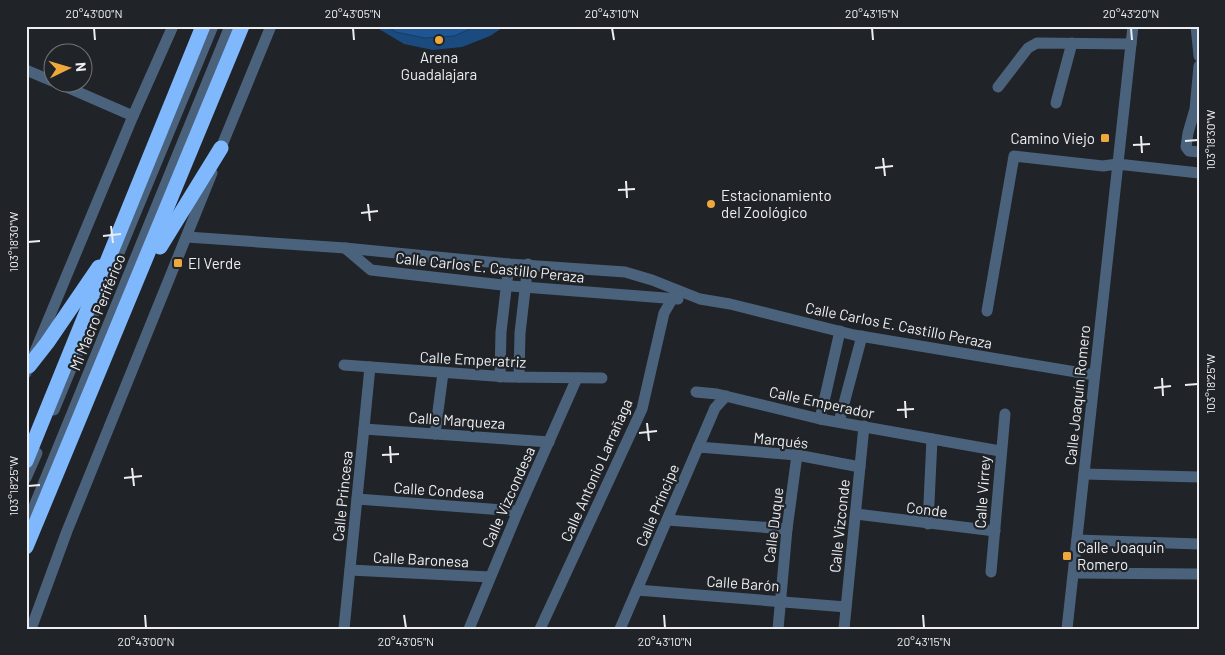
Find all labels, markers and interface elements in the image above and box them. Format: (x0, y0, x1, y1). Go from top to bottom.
text: 20°43'00"N (66, 6, 123, 20)
text: 20°43'05"N (325, 6, 381, 20)
text: 20°43'10"N (585, 6, 639, 20)
text: 20°43'15"N (845, 6, 899, 20)
text: 20°43'20"N (1103, 6, 1159, 20)
marker: Arena Guadalajara (433, 34, 445, 46)
north arrow (42, 42, 92, 92)
place label: Arena Guadalajara (401, 48, 477, 83)
text: N (73, 61, 90, 72)
text: 103°18'30"W (1203, 109, 1217, 170)
place label: Camino Viejo (1010, 129, 1095, 147)
marker: Camino Viejo (1099, 132, 1111, 144)
place label: Estacionamiento del Zoológico (721, 186, 832, 221)
marker: Estacionamiento del Zoológico (705, 198, 717, 210)
text: 103°18'30"W (6, 211, 20, 272)
street label: Calle Carlos E. Castillo Peraza (395, 248, 585, 286)
street label: Mi Macro Periférico (65, 251, 129, 373)
place label: El Verde (188, 254, 241, 272)
marker: El Verde (172, 257, 184, 269)
street label: Calle Carlos E. Castillo Peraza (804, 298, 994, 352)
street label: Calle Joaquín Romero (1061, 324, 1093, 466)
street label: Calle Emperatriz (419, 347, 527, 371)
text: 103°18'25"W (1203, 354, 1217, 414)
street label: Calle Emperador (768, 382, 877, 422)
street label: Calle Antonio Larrañaga (556, 396, 636, 544)
street label: Calle Marqueza (408, 408, 506, 432)
street label: Marqués (753, 428, 809, 452)
street label: Calle Vizcondesa (478, 444, 538, 550)
street label: Calle Princesa (328, 450, 356, 542)
street label: Calle Virrey (970, 455, 994, 529)
text: 103°18'25"W (6, 456, 20, 516)
street label: Calle Príncipe (632, 461, 682, 549)
street label: Calle Condesa (393, 478, 485, 502)
street label: Calle Vizconde (825, 478, 853, 574)
street label: Calle Duque (759, 486, 787, 564)
street label: Conde (905, 498, 949, 520)
place label: Calle Joaquin Romero (1077, 538, 1164, 573)
street label: Calle Baronesa (373, 548, 469, 570)
marker: Calle Joaquin Romero (1061, 550, 1073, 562)
street label: Calle Barón (706, 571, 780, 595)
text: 20°43'00"N (118, 634, 175, 648)
text: 20°43'05"N (378, 634, 434, 648)
text: 20°43'10"N (638, 634, 692, 648)
text: 20°43'15"N (897, 634, 951, 648)

